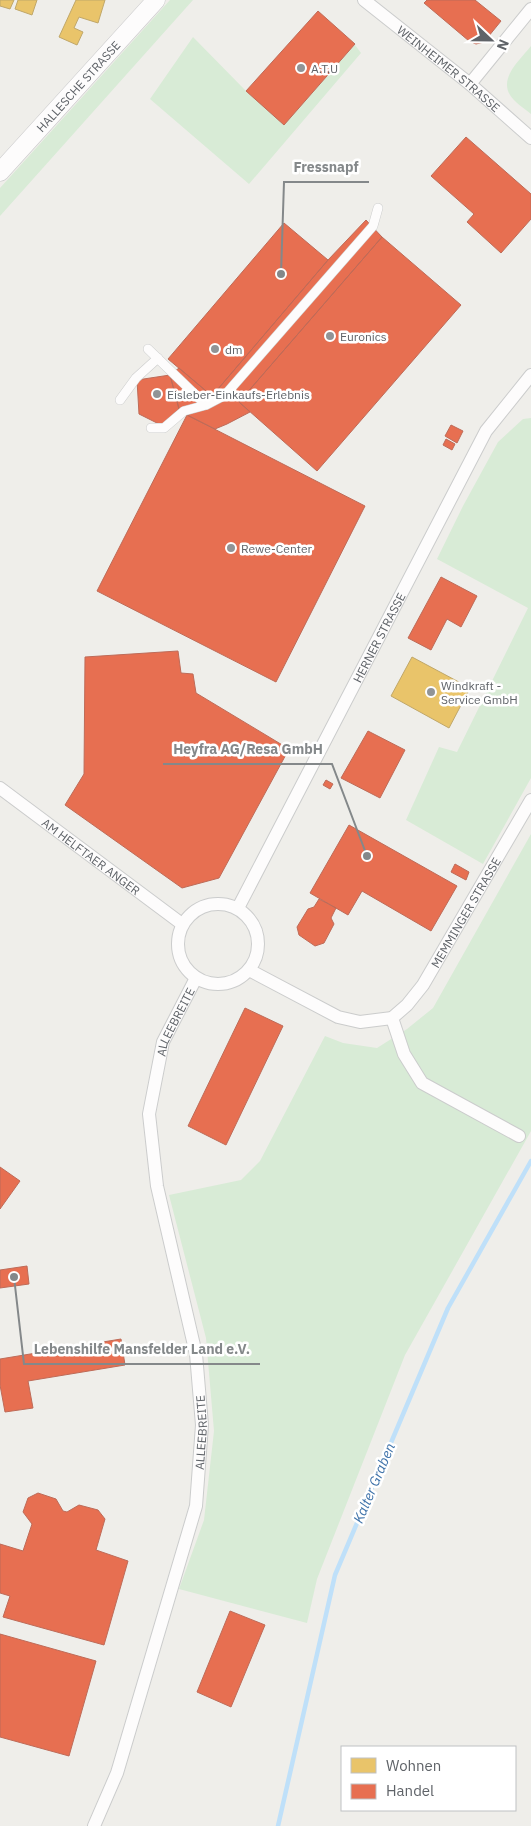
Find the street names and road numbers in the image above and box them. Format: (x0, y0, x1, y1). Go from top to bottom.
street label: WEINHEIMER STRASSE (394, 21, 502, 115)
street label: HALLESCHE STRASSE (33, 37, 123, 135)
street label: HERNER STRASSE (349, 590, 408, 685)
street label: AM HELFTAER ANGER (39, 815, 144, 898)
street label: MEMMINGER STRASSE (427, 854, 503, 970)
street label: ALLEEBREITE (153, 985, 197, 1058)
street label: ALLEEBREITE (191, 1394, 210, 1470)

